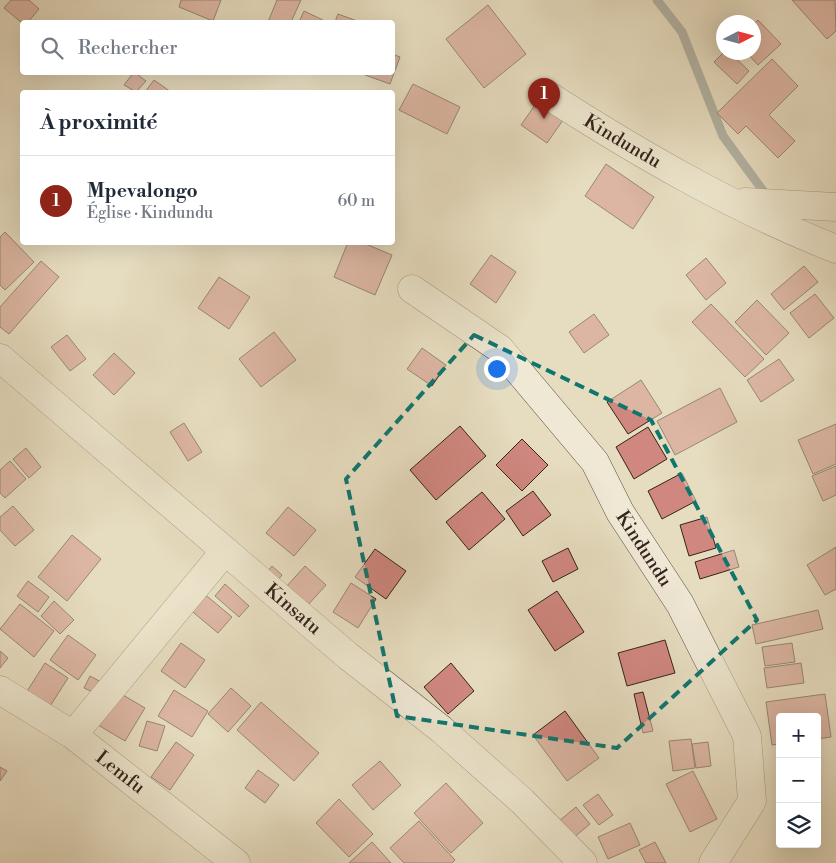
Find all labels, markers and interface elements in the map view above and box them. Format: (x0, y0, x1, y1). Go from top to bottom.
north arrow (716, 15, 761, 60)
search box (20, 20, 395, 75)
icon: search (38, 34, 66, 62)
text: Rechercher (78, 36, 177, 60)
pin: 1 (528, 78, 560, 119)
street label: Kindundu (579, 109, 666, 174)
text: À proximité (40, 110, 157, 136)
text: Mpevalongo (87, 179, 198, 203)
text: 1 (52, 191, 60, 211)
text: 60 m (337, 191, 375, 211)
text: Église · Kindundu (87, 203, 213, 223)
your location (484, 356, 510, 382)
street label: Kindundu (610, 506, 678, 592)
street label: Kinsatu (260, 578, 327, 640)
map controls (776, 713, 821, 848)
button: + (776, 713, 821, 758)
street label: Lemfu (91, 745, 150, 799)
button: − (776, 758, 821, 803)
button: layers (776, 803, 821, 848)

